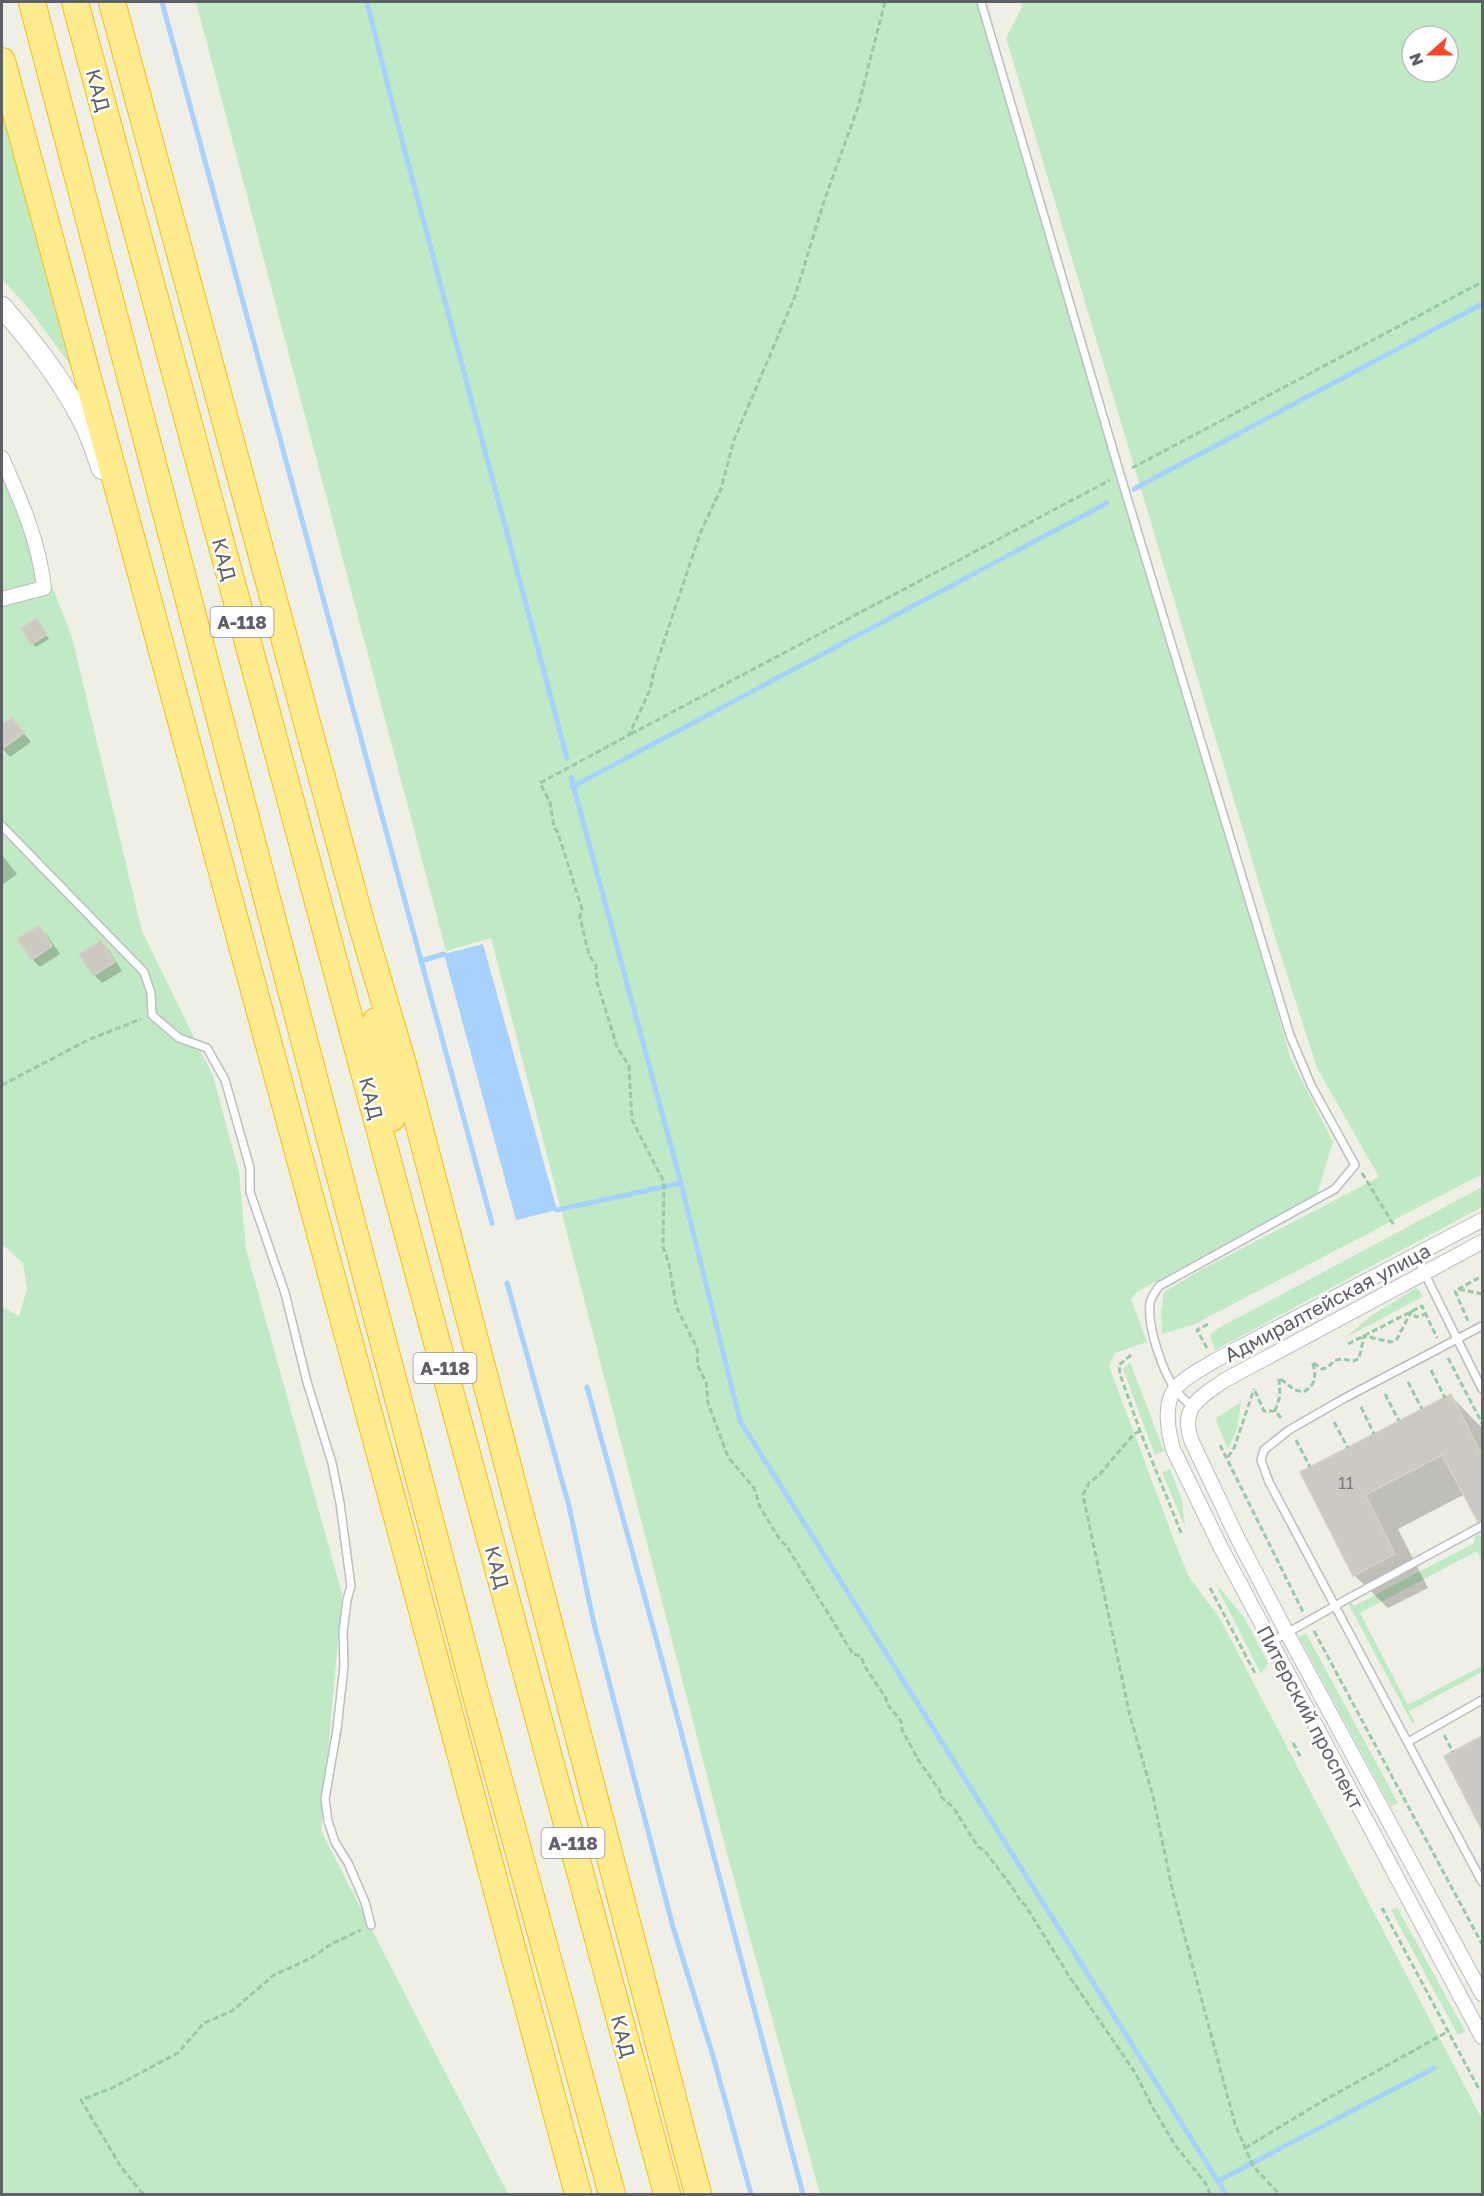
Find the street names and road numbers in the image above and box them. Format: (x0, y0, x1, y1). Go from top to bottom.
street label: КАД (82, 66, 116, 114)
street label: КАД (208, 535, 242, 583)
road number: А-118 (210, 607, 274, 637)
street label: КАД (355, 1074, 389, 1122)
street label: Адмиралтейская улица (1220, 1237, 1434, 1367)
road number: А-118 (414, 1353, 476, 1383)
street label: КАД (481, 1543, 515, 1591)
street label: Питерский проспект (1252, 1621, 1370, 1813)
road number: А-118 (542, 1828, 604, 1858)
street label: КАД (607, 2012, 641, 2060)

